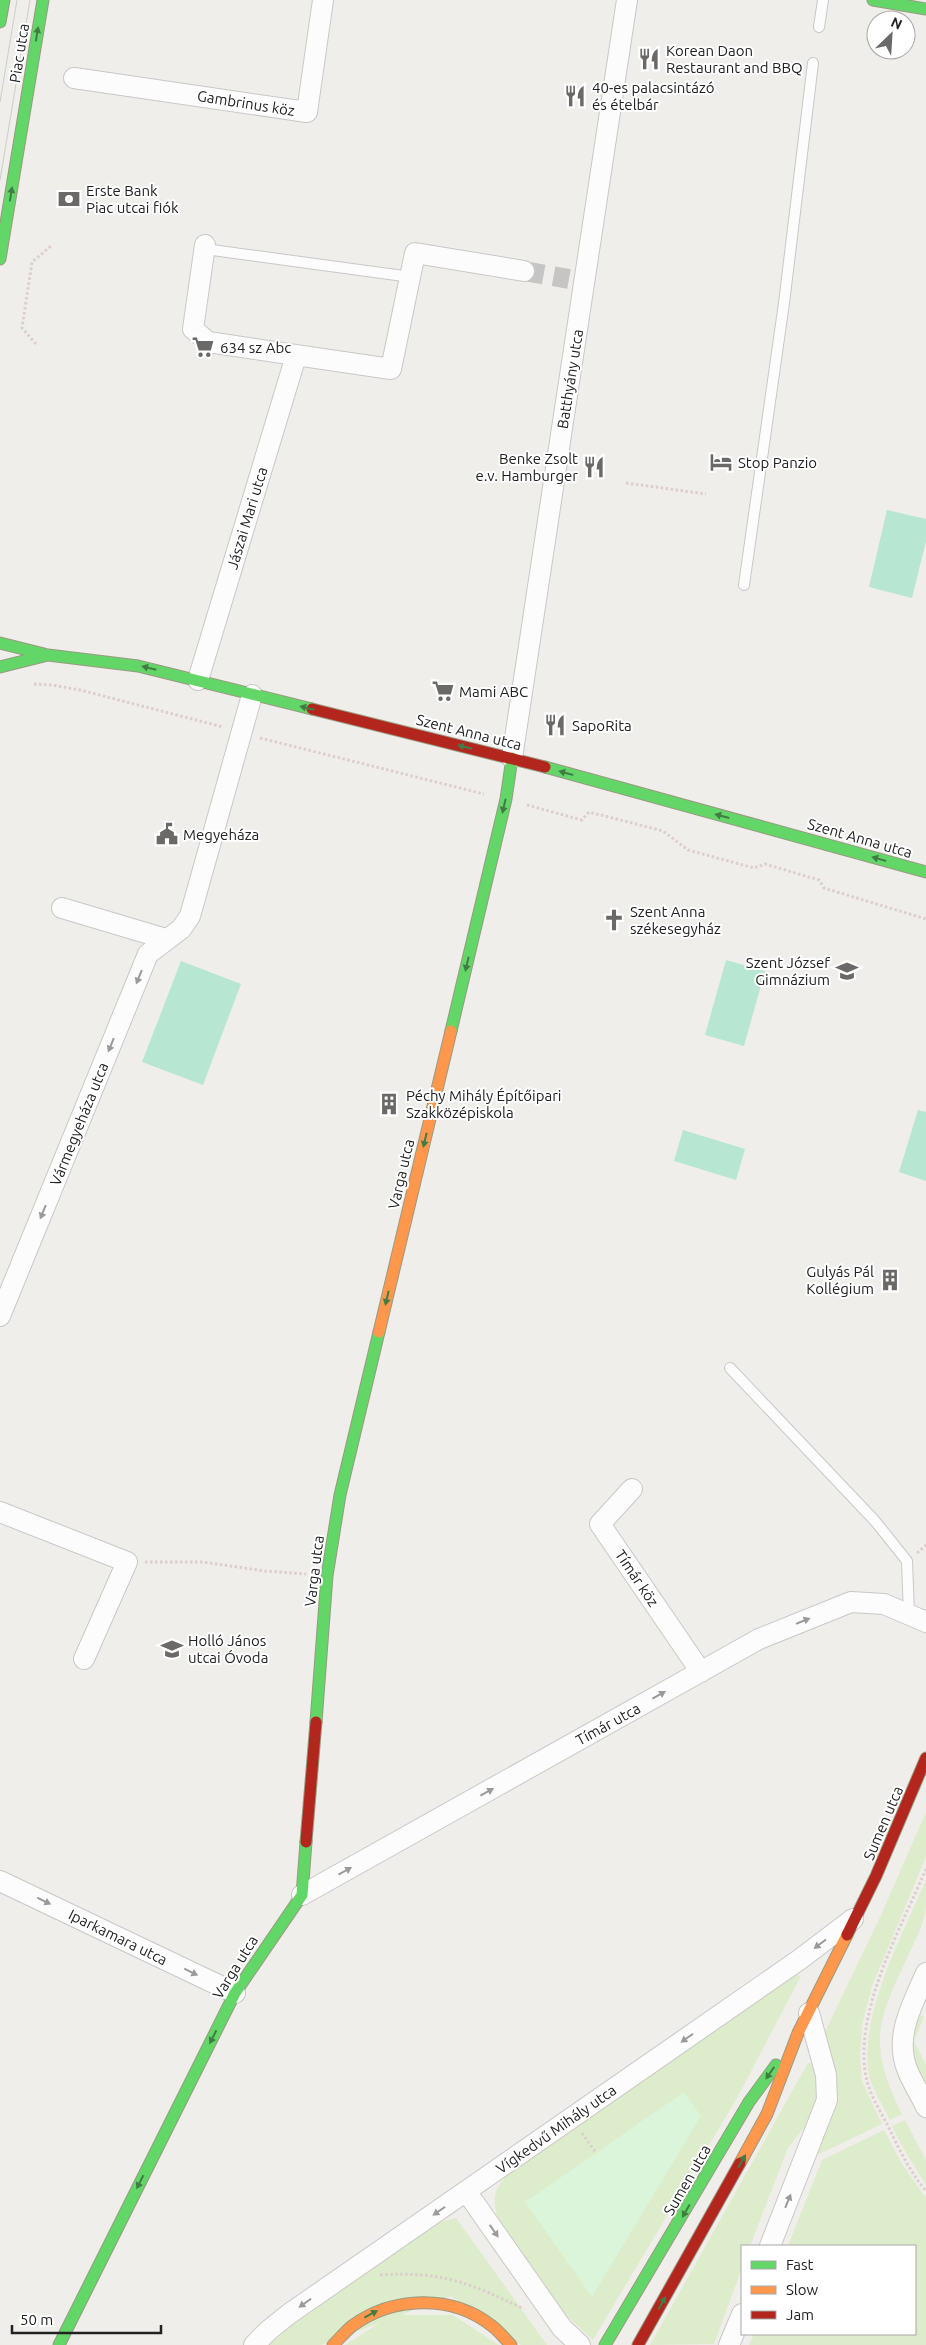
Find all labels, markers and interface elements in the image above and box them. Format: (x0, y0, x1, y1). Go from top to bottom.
north arrow (866, 10, 916, 60)
text: N (888, 14, 905, 33)
street label: Piac utca (6, 22, 32, 84)
one-way arrow (34, 25, 42, 41)
place label: Korean Daon Restaurant and BBQ (666, 42, 803, 76)
restaurant icon: Korean Daon Restaurant and BBQ (636, 46, 662, 72)
place label: 40-es palacsintázó és ételbár (592, 79, 714, 113)
restaurant icon: 40-es palacsintázó és ételbár (562, 83, 588, 109)
street label: Gambrinus köz (196, 87, 296, 119)
place label: Erste Bank Piac utcai fiók (86, 182, 179, 216)
one-way arrow (7, 186, 15, 202)
bank icon: Erste Bank Piac utcai fiók (56, 186, 82, 212)
street label: Batthyány utca (554, 328, 586, 430)
supermarket icon: 634 sz Abc (190, 334, 216, 360)
place label: 634 sz Abc (220, 339, 291, 356)
hotel icon: Stop Panzio (708, 449, 734, 475)
place label: Benke Zsolt e.v. Hamburger (475, 450, 578, 484)
restaurant icon: Benke Zsolt e.v. Hamburger (581, 454, 607, 480)
place label: Stop Panzio (738, 454, 817, 471)
street label: Jászai Mari utca (223, 465, 271, 571)
one-way arrow (142, 664, 157, 672)
supermarket icon: Mami ABC (430, 678, 456, 704)
place label: Mami ABC (459, 683, 528, 700)
one-way arrow (299, 704, 314, 712)
street label: Szent Anna utca (415, 711, 523, 753)
restaurant icon: SapoRita (542, 712, 568, 738)
place label: SapoRita (572, 717, 632, 734)
one-way arrow (457, 742, 472, 750)
one-way arrow (558, 769, 573, 777)
one-way arrow (500, 799, 508, 814)
one-way arrow (715, 811, 730, 819)
street label: Szent Anna utca (806, 815, 914, 861)
public building icon: Megyeháza (154, 821, 180, 847)
place label: Megyeháza (183, 826, 259, 843)
one-way arrow (871, 855, 887, 863)
place label: Szent Anna székesegyház (630, 903, 721, 937)
church icon: Szent Anna székesegyház (601, 907, 627, 933)
place label: Szent József Gimnázium (746, 954, 830, 988)
one-way arrow (463, 957, 471, 972)
school or university icon: Szent József Gimnázium (834, 958, 860, 984)
one-way arrow (134, 970, 142, 984)
one-way arrow (106, 1038, 114, 1052)
street label: Vármegyeháza utca (47, 1060, 111, 1188)
place label: Péchy Mihály Építőipari Szakközépiskola (406, 1087, 561, 1121)
building icon: Péchy Mihály Építőipari Szakközépiskola (376, 1091, 402, 1117)
one-way arrow (421, 1132, 429, 1147)
street label: Varga utca (385, 1137, 417, 1211)
one-way arrow (38, 1205, 46, 1219)
place label: Gulyás Pál Kollégium (806, 1263, 874, 1297)
building icon: Gulyás Pál Kollégium (877, 1267, 903, 1293)
one-way arrow (383, 1290, 391, 1305)
street label: Varga utca (301, 1534, 327, 1608)
street label: Tímár köz (612, 1546, 662, 1610)
one-way arrow (796, 1617, 811, 1625)
place label: Holló János utcai Óvoda (188, 1632, 268, 1666)
school or university icon: Holló János utcai Óvoda (159, 1636, 185, 1662)
one-way arrow (652, 1691, 666, 1700)
street label: Tímár utca (573, 1699, 643, 1749)
street label: Sumen utca (860, 1783, 906, 1863)
one-way arrow (480, 1787, 493, 1796)
one-way arrow (337, 1867, 352, 1875)
one-way arrow (37, 1898, 51, 1906)
street label: Iparkamara utca (66, 1906, 170, 1968)
street label: Varga utca (209, 1932, 261, 2002)
one-way arrow (813, 1939, 826, 1950)
one-way arrow (184, 1968, 198, 1976)
one-way arrow (209, 2030, 217, 2044)
one-way arrow (680, 2033, 694, 2043)
one-way arrow (765, 2066, 775, 2080)
street label: Vígkedvű Mihály utca (493, 2081, 619, 2177)
street label: Sumen utca (660, 2142, 714, 2218)
one-way arrow (738, 2154, 746, 2168)
one-way arrow (136, 2175, 144, 2189)
one-way arrow (784, 2194, 792, 2208)
one-way arrow (681, 2205, 690, 2218)
one-way arrow (432, 2206, 445, 2216)
one-way arrow (489, 2224, 499, 2238)
legend (741, 2245, 916, 2335)
text: Fast (786, 2256, 814, 2273)
text: Slow (786, 2281, 819, 2298)
one-way arrow (658, 2295, 666, 2310)
one-way arrow (298, 2298, 312, 2308)
scale bar (12, 2302, 161, 2334)
text: Jam (786, 2306, 814, 2323)
one-way arrow (364, 2310, 377, 2319)
text: 50 m (20, 2311, 53, 2328)

